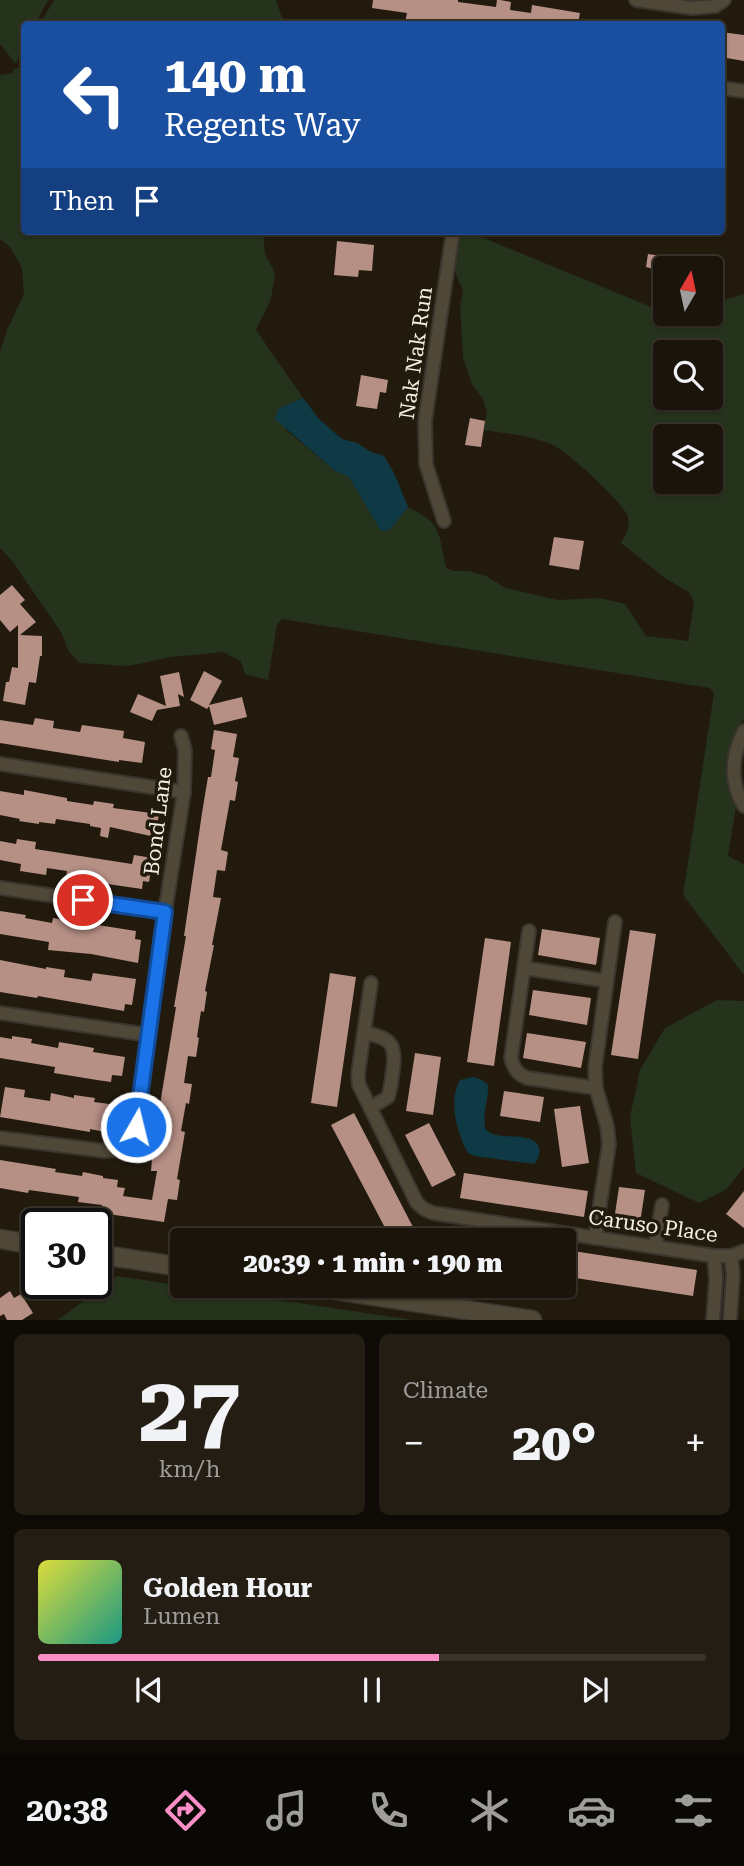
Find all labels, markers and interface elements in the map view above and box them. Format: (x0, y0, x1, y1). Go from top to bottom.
text: 140 m (164, 47, 306, 104)
icon: left (49, 49, 140, 140)
text: Regents Way (164, 106, 361, 144)
icon: arrive (128, 182, 166, 220)
text: Then (49, 186, 114, 216)
north arrow (653, 256, 723, 326)
map controls (653, 256, 723, 494)
street label: Nak Nak Run (395, 285, 437, 421)
button: search (653, 340, 723, 410)
button: layers (653, 424, 723, 494)
street label: Bond Lane (139, 765, 177, 877)
pin (53, 870, 113, 930)
icon: arrive (64, 881, 102, 919)
position arrow (99, 1090, 173, 1164)
street label: Caruso Place (587, 1205, 719, 1247)
speed limit sign: 30 (21, 1208, 112, 1299)
text: 20:39 · 1 min · 190 m (243, 1248, 503, 1278)
text: 27 (139, 1357, 240, 1463)
text: Climate (403, 1377, 488, 1404)
text: 20° (512, 1412, 597, 1473)
text: − (403, 1421, 424, 1465)
text: + (685, 1421, 706, 1465)
text: km/h (159, 1456, 220, 1483)
text: Golden Hour (143, 1573, 312, 1603)
text: Lumen (143, 1603, 220, 1630)
icon: previous (130, 1671, 168, 1709)
icon: pause (353, 1671, 391, 1709)
icon: next (576, 1671, 614, 1709)
icon: directions (161, 1786, 210, 1835)
icon: music (262, 1786, 311, 1835)
icon: phone (364, 1786, 413, 1835)
icon: climate (465, 1786, 514, 1835)
icon: car (567, 1786, 616, 1835)
icon: filters (669, 1786, 718, 1835)
text: 20:38 (26, 1791, 108, 1829)

